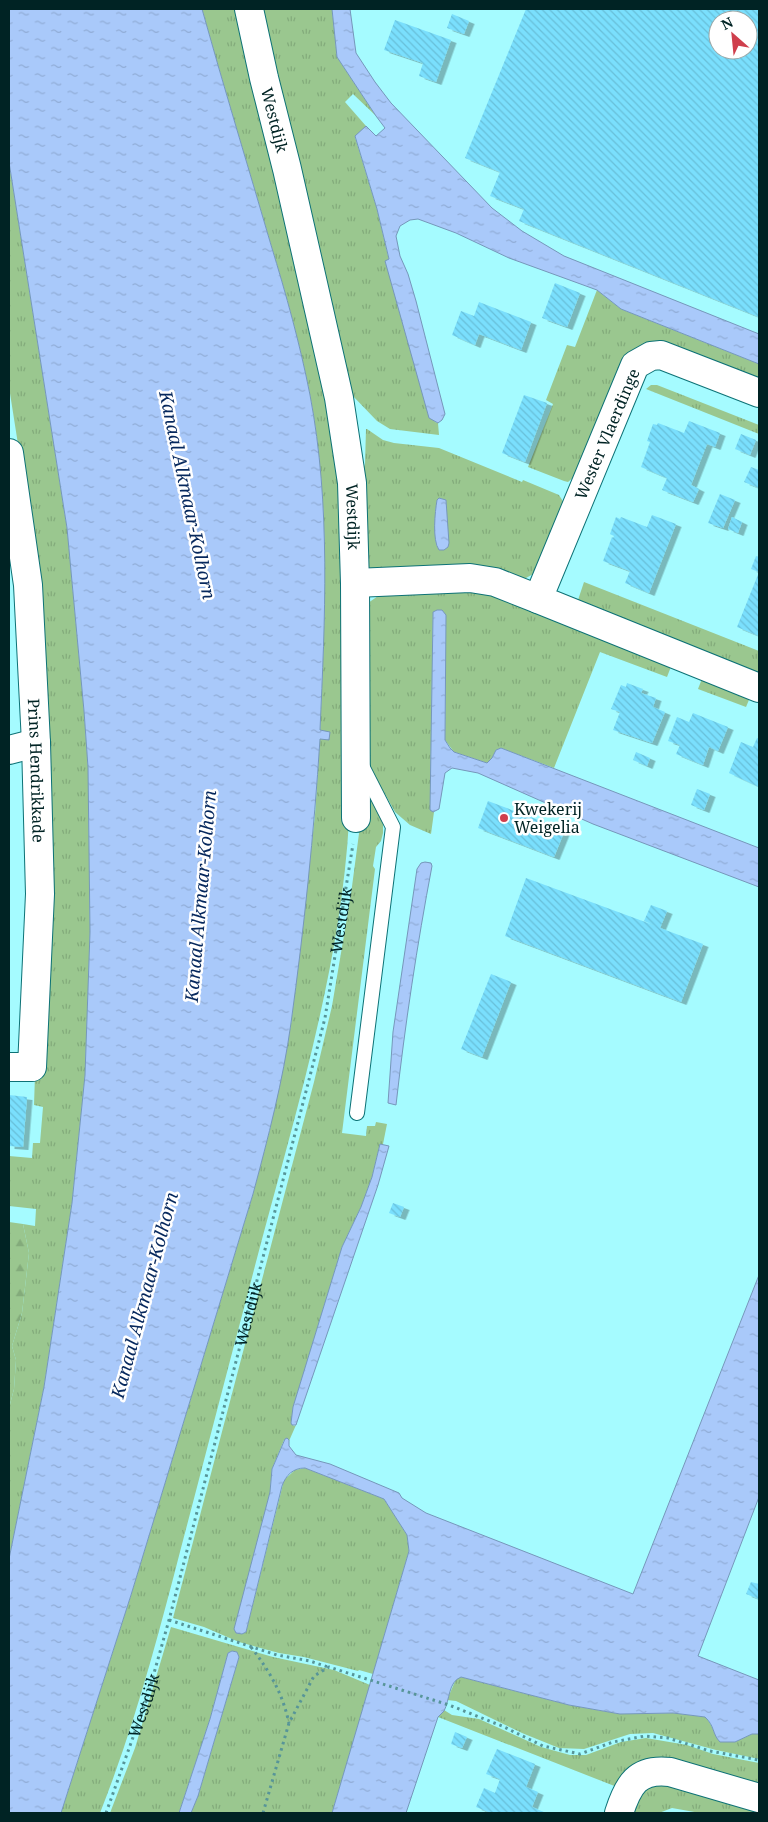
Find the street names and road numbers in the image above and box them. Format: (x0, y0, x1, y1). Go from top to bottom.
street label: Westdijk (256, 85, 294, 156)
street label: Wester Vlaerdinge (569, 365, 645, 503)
street label: Westdijk (341, 483, 365, 551)
street label: Prins Hendrikkade (23, 698, 50, 843)
street label: Westdijk (325, 885, 357, 955)
street label: Westdijk (229, 1279, 267, 1349)
street label: Westdijk (123, 1670, 165, 1741)

